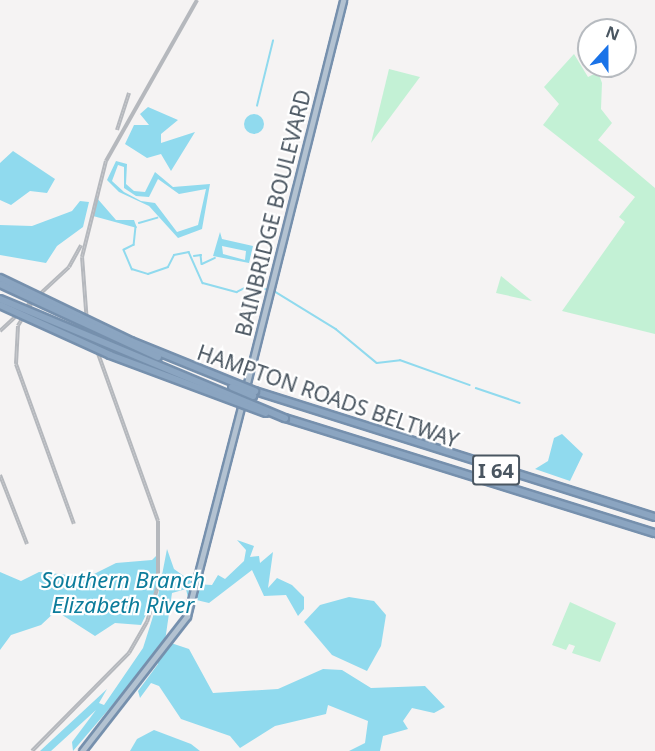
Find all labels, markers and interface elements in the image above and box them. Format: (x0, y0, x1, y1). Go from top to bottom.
north arrow (577, 18, 637, 78)
text: N (603, 20, 623, 46)
street label: BAINBRIDGE BOULEVARD (230, 87, 316, 339)
street label: HAMPTON ROADS BELTWAY (194, 339, 462, 453)
road number: I 64 (472, 453, 520, 487)
water label: Southern Branch Elizabeth River (41, 566, 205, 618)

